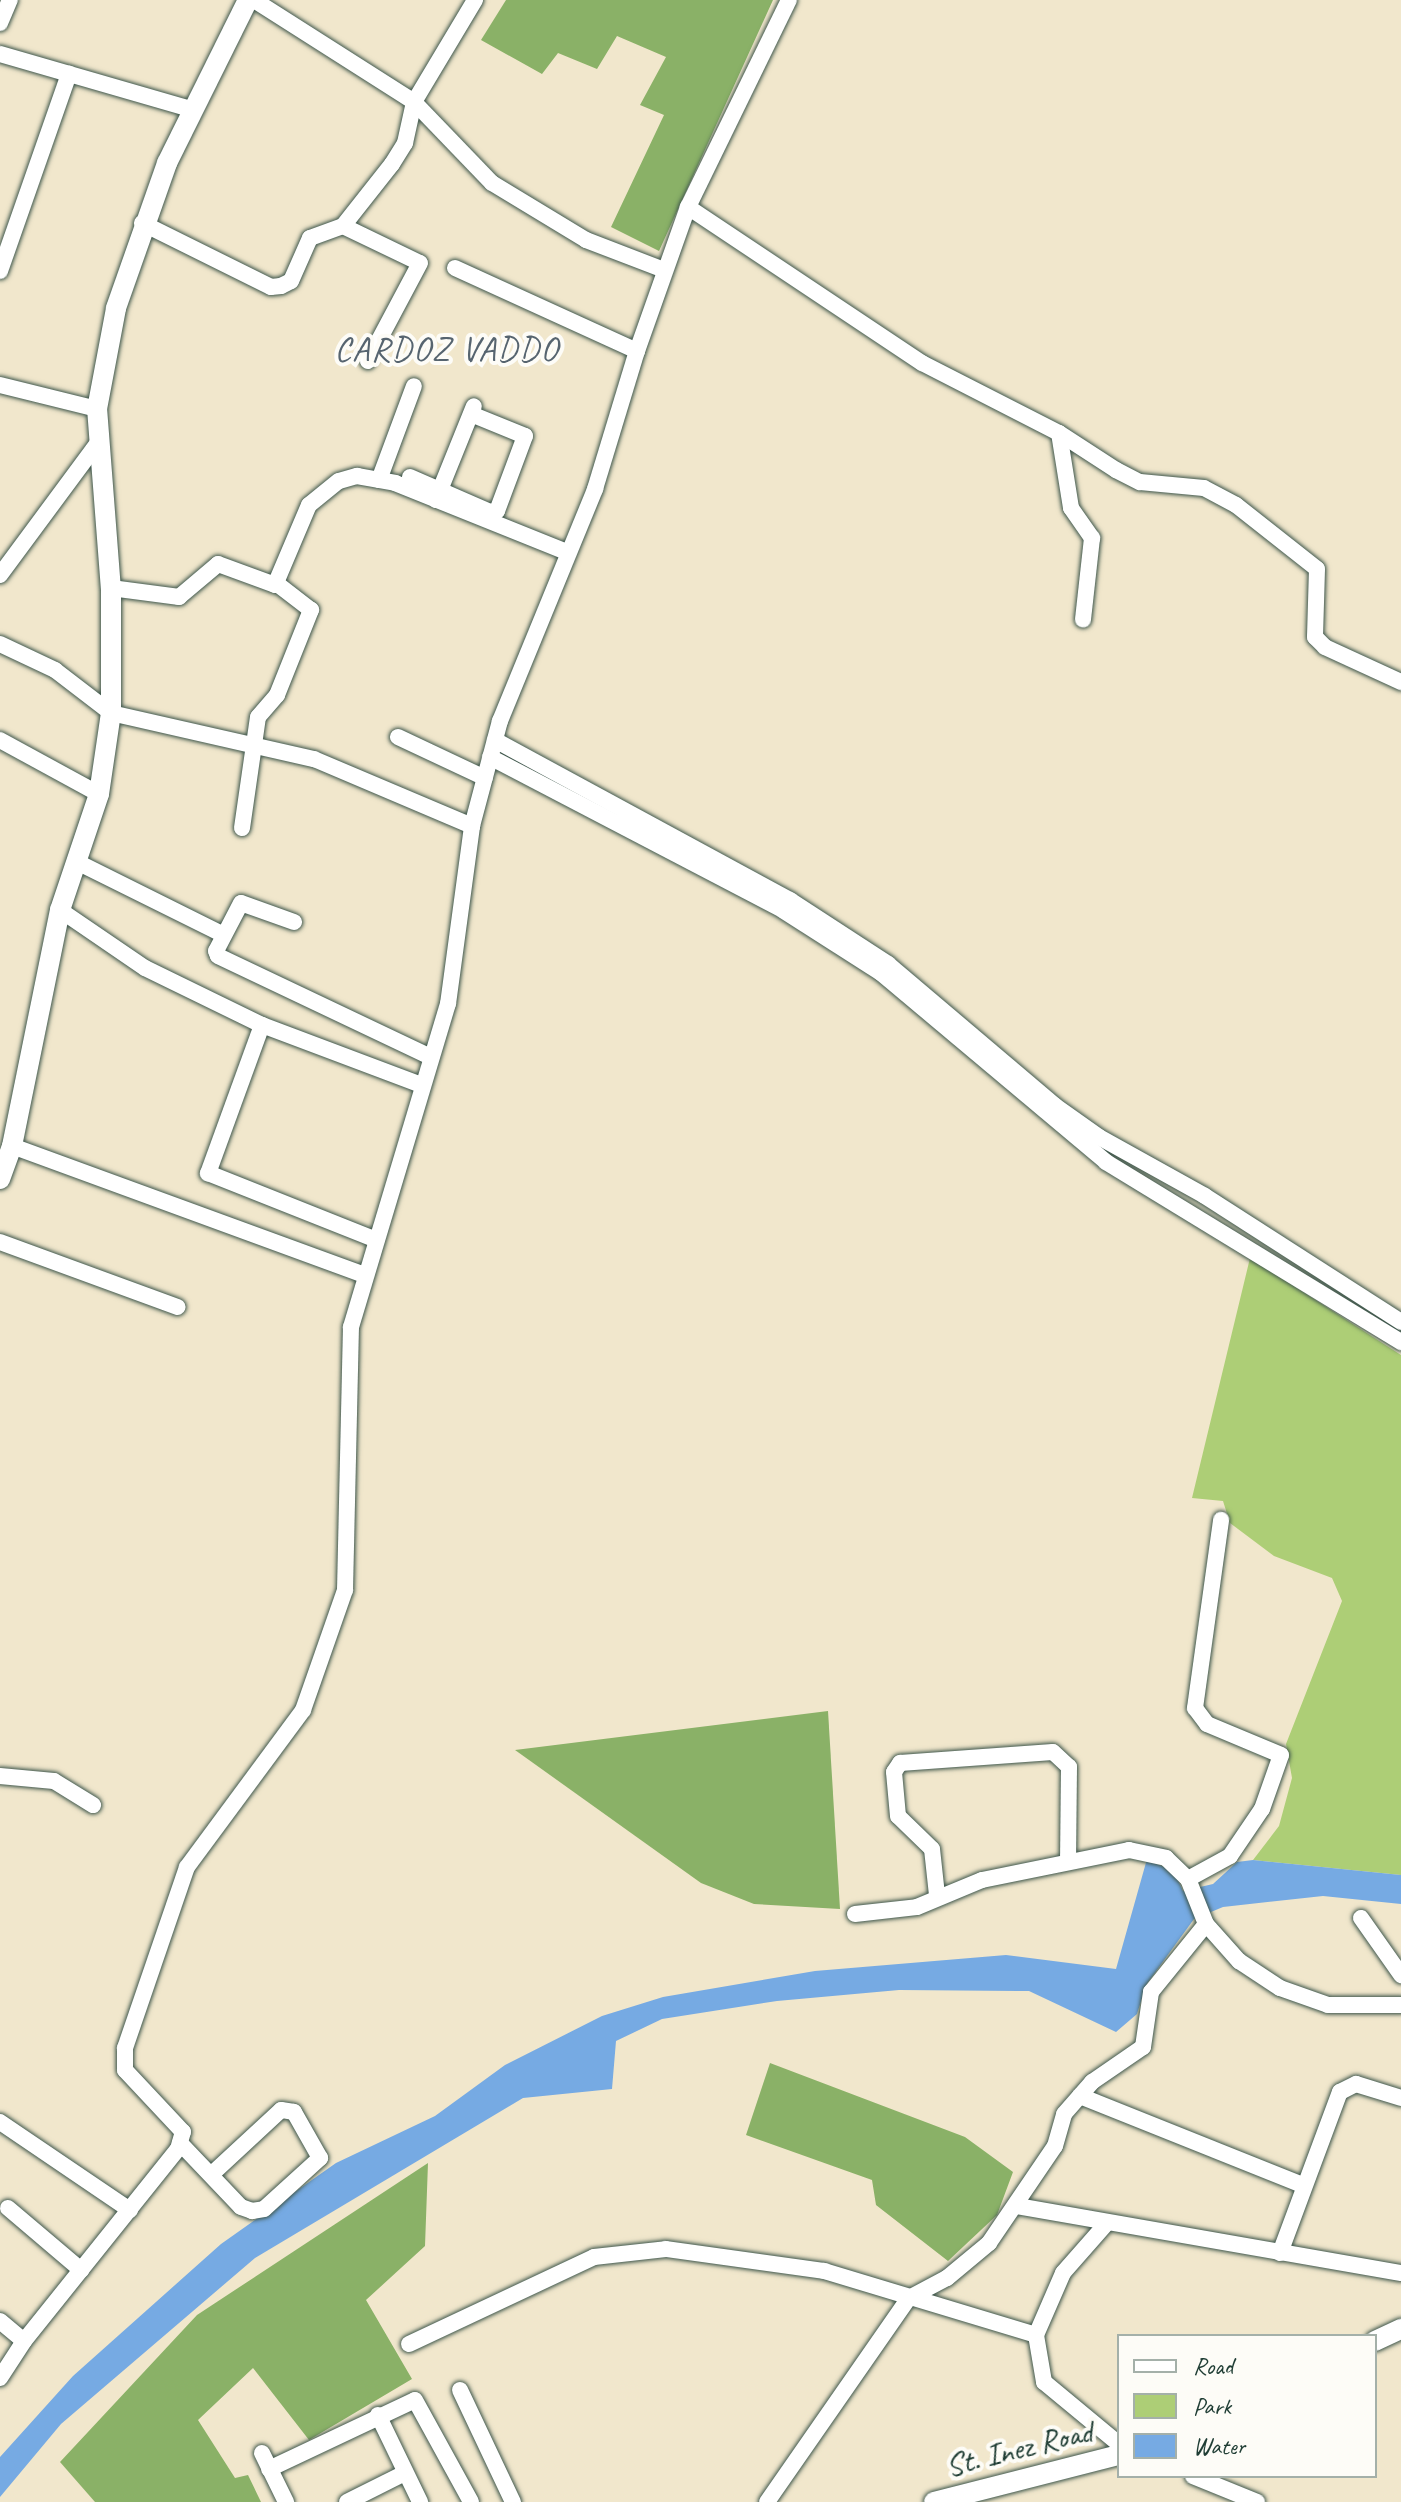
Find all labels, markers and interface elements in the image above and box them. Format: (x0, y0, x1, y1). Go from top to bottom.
district label: CARDOZ VADDO (336, 329, 558, 369)
legend (1117, 2334, 1377, 2478)
text: Road (1193, 2351, 1233, 2381)
text: Park (1193, 2391, 1231, 2421)
street label: St. Inez Road (942, 2412, 1096, 2486)
text: Water (1193, 2431, 1245, 2461)

